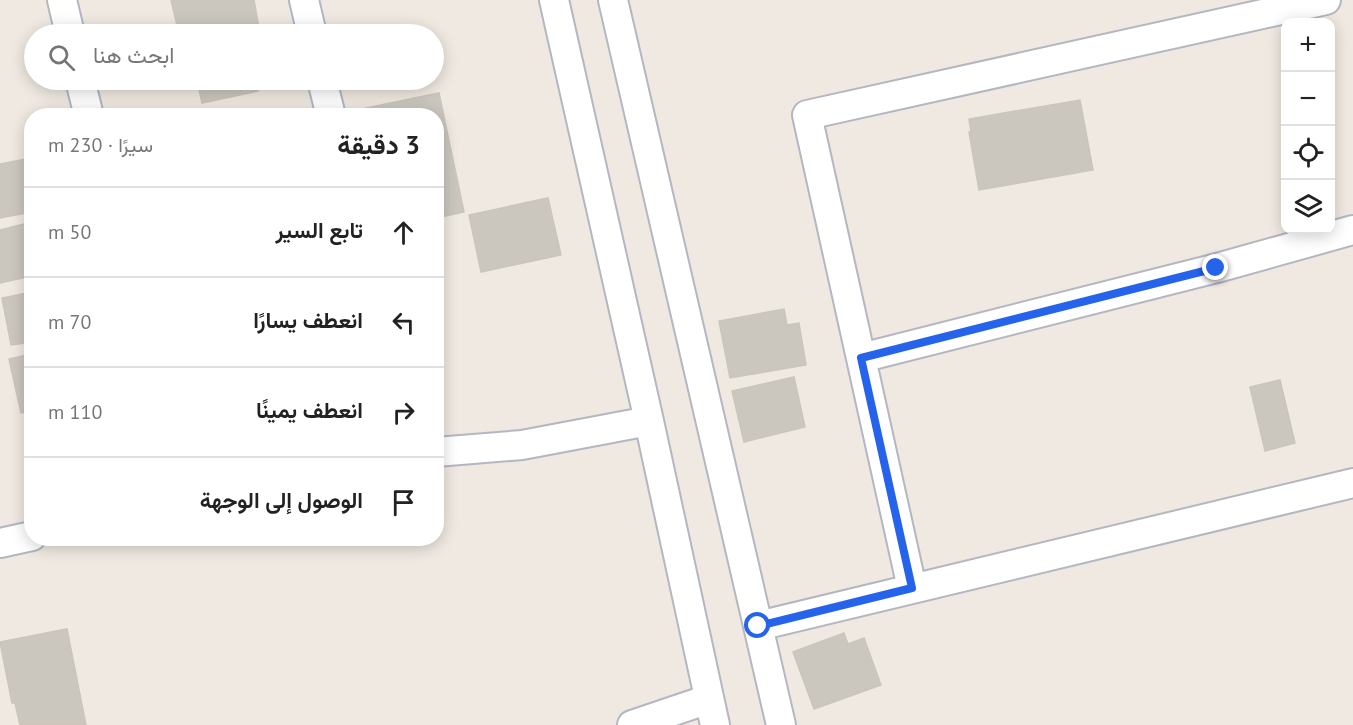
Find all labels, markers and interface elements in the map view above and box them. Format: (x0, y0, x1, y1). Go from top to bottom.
map controls (1281, 18, 1335, 234)
button: + (1281, 18, 1335, 72)
search box (24, 24, 444, 90)
icon: search (45, 41, 78, 74)
text: ابحث هنا (93, 41, 174, 69)
button: − (1281, 72, 1335, 126)
button: locate (1281, 126, 1335, 180)
text: 3 دقيقة (337, 128, 420, 161)
text: سيرًا · 230 m (48, 132, 153, 158)
button: layers (1281, 180, 1335, 234)
text: تابع السير (275, 216, 363, 244)
icon: ahead (387, 216, 420, 249)
text: 50 m (48, 219, 91, 245)
route end (1202, 254, 1228, 280)
text: انعطف يسارًا (253, 306, 363, 334)
icon: left (387, 306, 420, 339)
text: 70 m (48, 309, 91, 335)
text: انعطف يمينًا (256, 396, 363, 424)
icon: right (387, 396, 420, 429)
text: 110 m (48, 399, 102, 425)
text: الوصول إلى الوجهة (200, 486, 363, 514)
icon: arrive (387, 486, 420, 519)
route start (744, 612, 770, 638)

